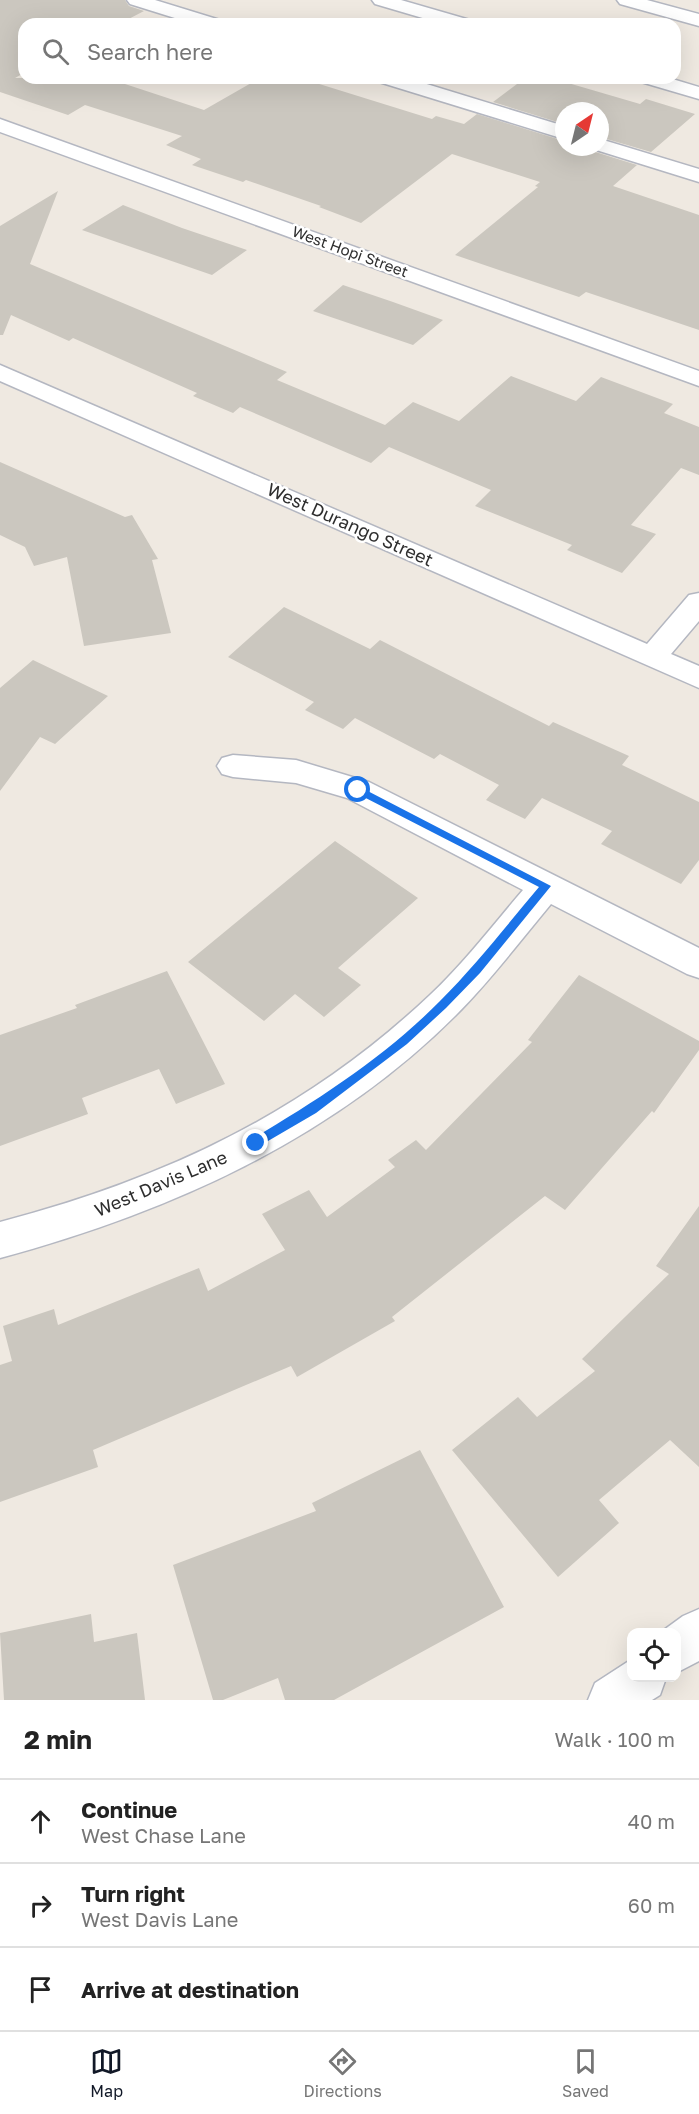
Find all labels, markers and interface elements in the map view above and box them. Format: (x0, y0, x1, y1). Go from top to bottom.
search box (18, 18, 681, 84)
icon: search (39, 35, 72, 68)
text: Search here (87, 38, 213, 65)
north arrow (555, 102, 609, 156)
street label: West Hopi Street (290, 222, 411, 280)
street label: West Durango Street (264, 478, 437, 571)
route start (344, 776, 370, 802)
route end (242, 1129, 268, 1155)
street label: West Davis Lane (91, 1145, 230, 1221)
map controls (627, 1628, 681, 1682)
button: locate (627, 1628, 681, 1682)
text: 2 min (24, 1724, 92, 1755)
text: Walk · 100 m (554, 1727, 675, 1751)
text: Continue (81, 1796, 177, 1823)
icon: ahead (24, 1805, 57, 1838)
text: 40 m (628, 1809, 675, 1833)
text: West Chase Lane (81, 1823, 246, 1847)
text: Turn right (81, 1880, 185, 1907)
icon: right (24, 1889, 57, 1922)
text: 60 m (628, 1893, 675, 1917)
text: West Davis Lane (81, 1907, 238, 1931)
icon: arrive (24, 1973, 57, 2006)
text: Arrive at destination (81, 1976, 299, 2003)
tab: Map (90, 2045, 123, 2101)
tab: Directions (304, 2045, 382, 2101)
tab: Saved (562, 2045, 609, 2101)

